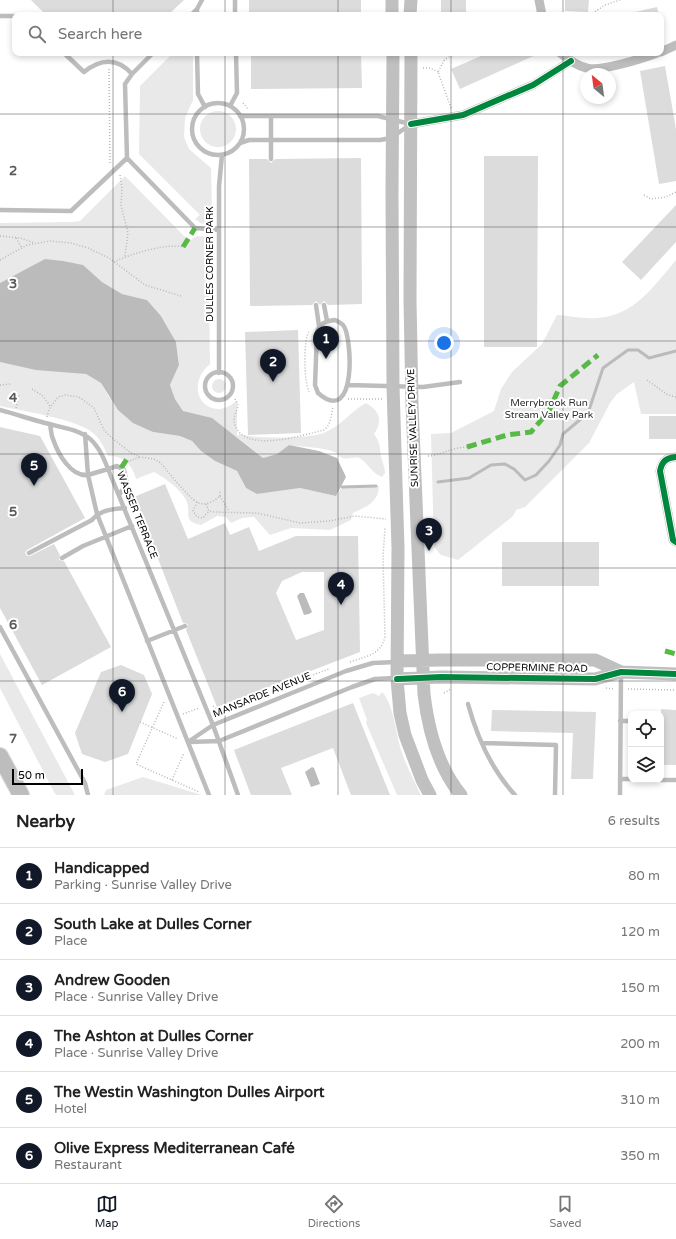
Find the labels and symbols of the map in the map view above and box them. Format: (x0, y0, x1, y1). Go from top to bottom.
north arrow (580, 68, 616, 104)
text: 2 (9, 163, 17, 179)
street label: DULLES CORNER PARK (204, 206, 216, 322)
text: 3 (9, 276, 17, 292)
pin: 1 (313, 326, 339, 359)
your location (434, 333, 454, 353)
pin: 2 (260, 349, 286, 382)
street label: SUNRISE VALLEY DRIVE (405, 369, 421, 487)
text: 4 (9, 390, 18, 406)
park label: Merrybrook Run Stream Valley Park (505, 397, 594, 421)
pin: 5 (21, 453, 47, 486)
street label: WASSER TERRACE (114, 469, 160, 561)
text: 5 (9, 504, 17, 520)
pin: 3 (416, 518, 442, 551)
pin: 4 (328, 572, 354, 605)
text: 6 (9, 617, 17, 633)
street label: COPPERMINE ROAD (486, 661, 588, 675)
street label: MANSARDE AVENUE (211, 670, 313, 720)
pin: 6 (109, 679, 135, 712)
text: 7 (9, 731, 17, 747)
scale bar (12, 767, 83, 786)

